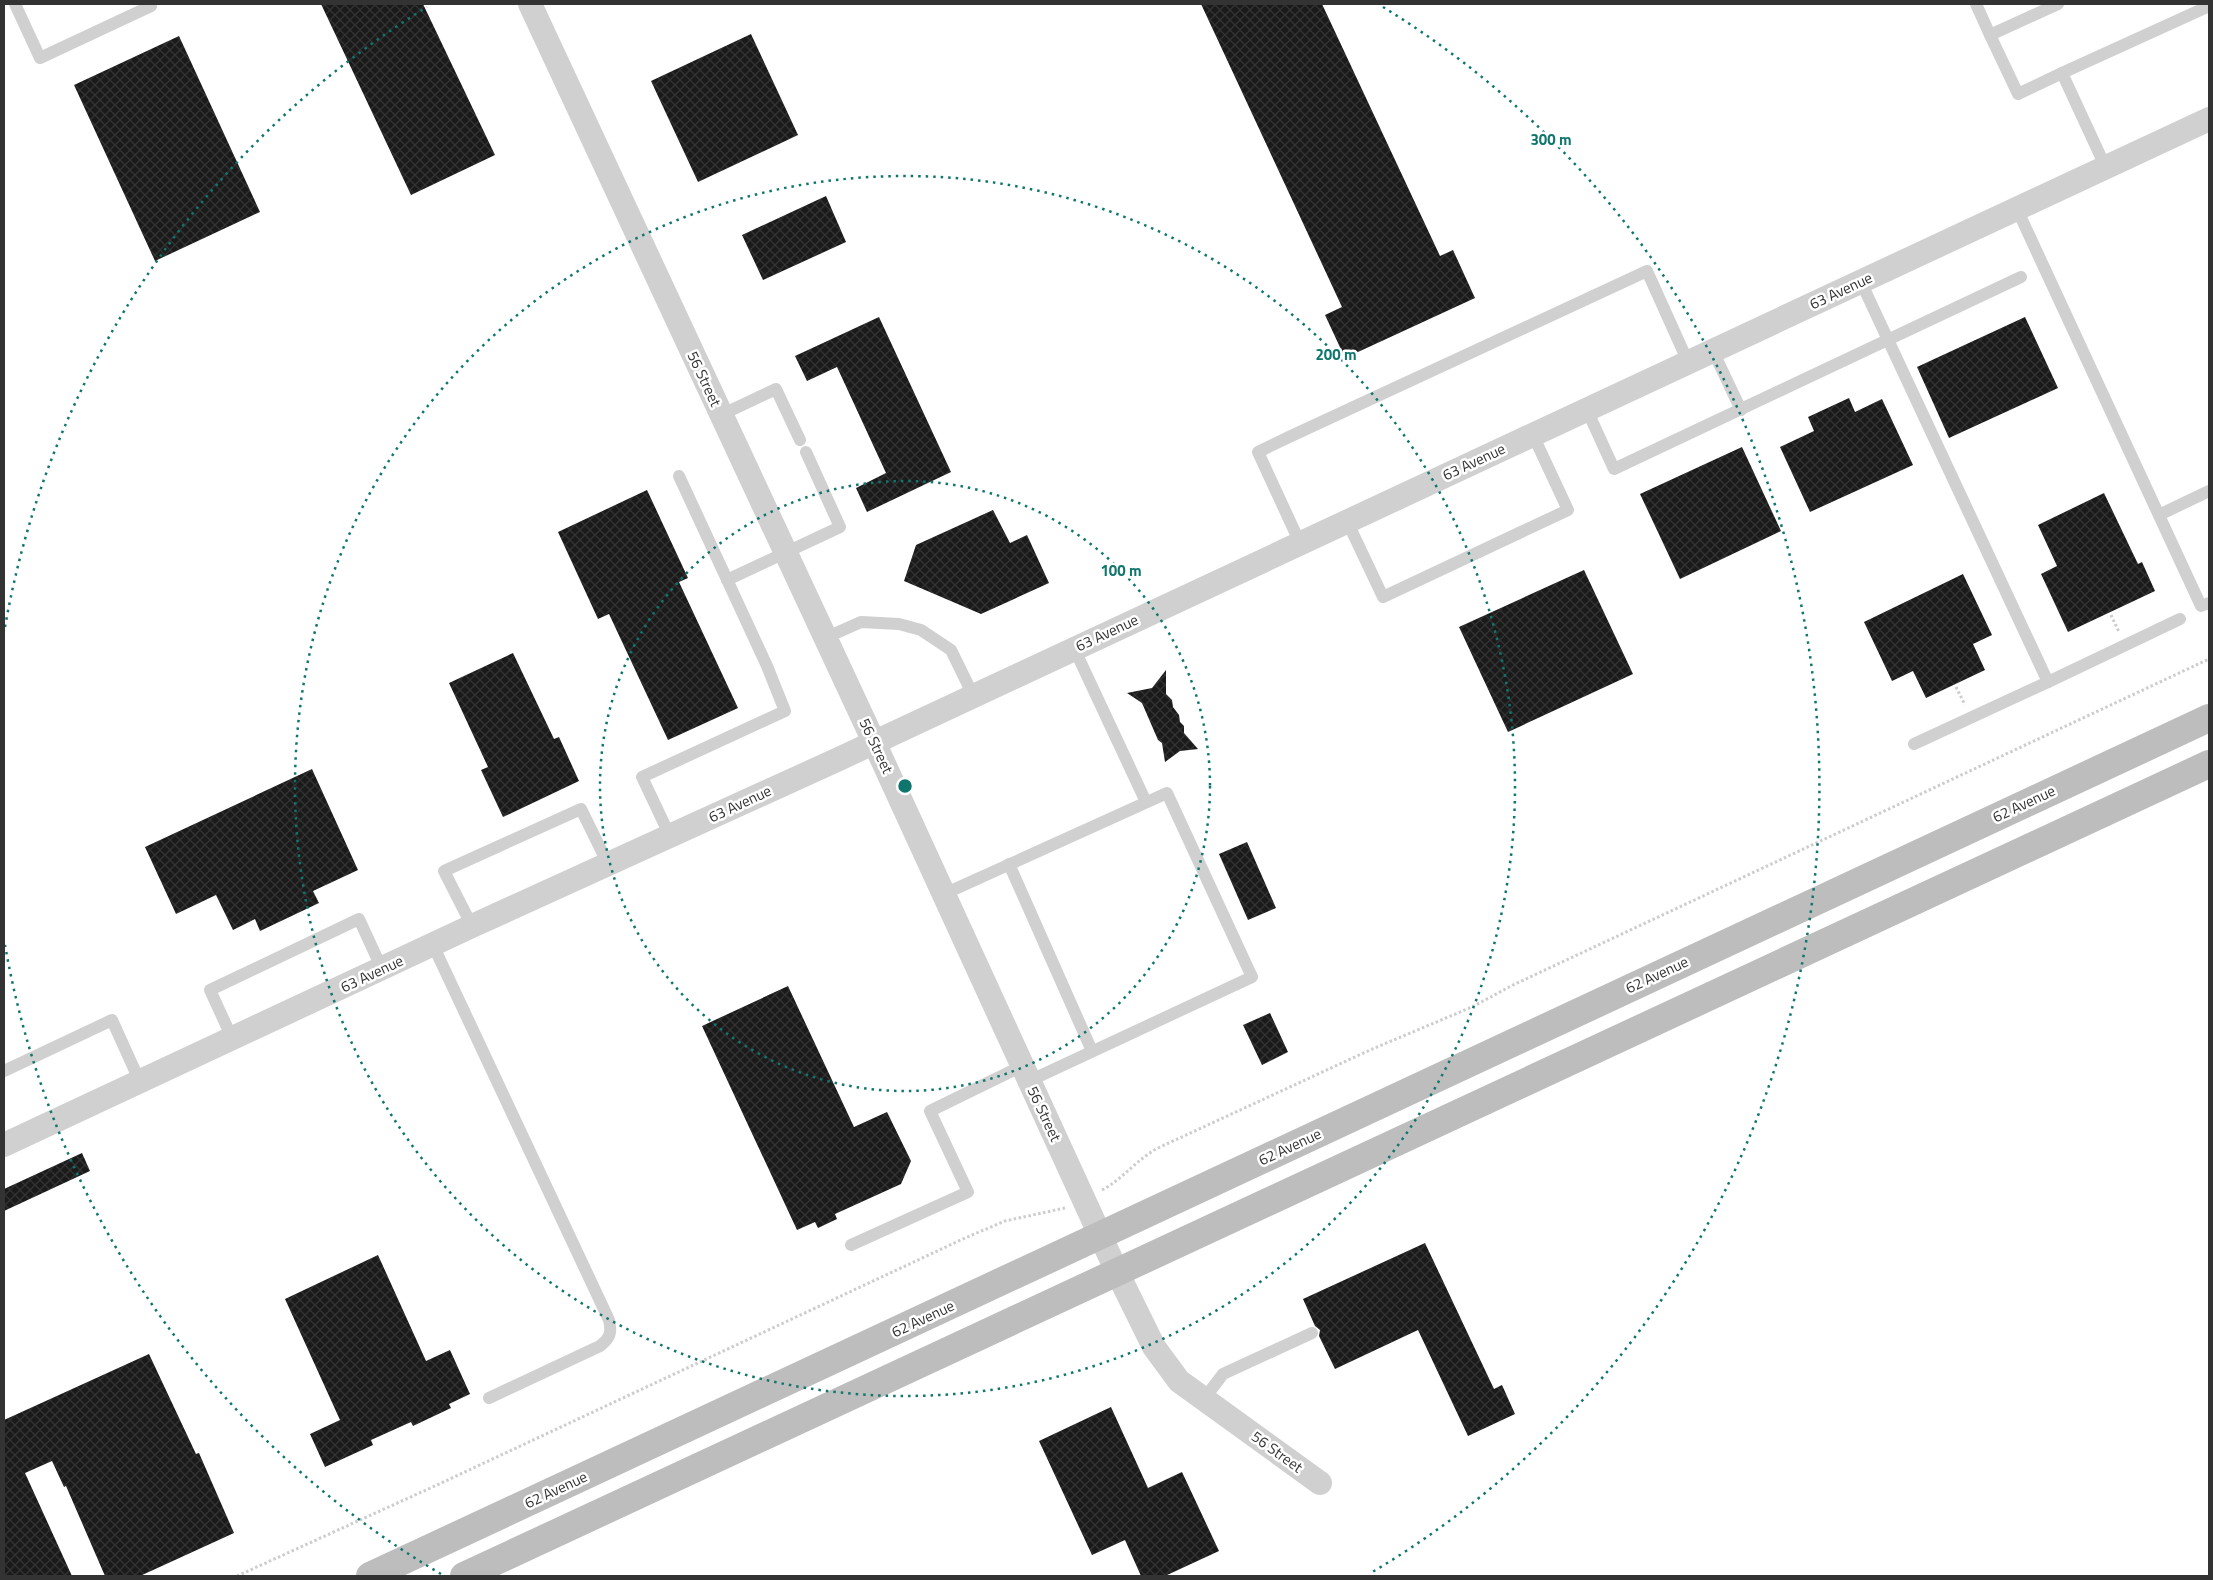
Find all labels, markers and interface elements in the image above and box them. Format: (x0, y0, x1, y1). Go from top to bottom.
text: 300 m (1530, 128, 1572, 151)
street label: 63 Avenue (1806, 266, 1876, 315)
text: 200 m (1315, 343, 1357, 366)
street label: 56 Street (682, 347, 728, 411)
street label: 63 Avenue (1439, 437, 1509, 486)
text: 100 m (1100, 559, 1142, 582)
street label: 63 Avenue (1072, 608, 1142, 657)
street label: 56 Street (854, 714, 900, 778)
centre of rings (896, 777, 914, 795)
street label: 63 Avenue (705, 779, 775, 828)
street label: 62 Avenue (1989, 779, 2059, 828)
street label: 63 Avenue (337, 949, 407, 998)
street label: 62 Avenue (1622, 950, 1692, 999)
street label: 56 Street (1022, 1082, 1068, 1146)
street label: 62 Avenue (1255, 1122, 1325, 1171)
street label: 62 Avenue (888, 1294, 958, 1343)
street label: 56 Street (1247, 1425, 1308, 1479)
street label: 62 Avenue (521, 1465, 591, 1514)

